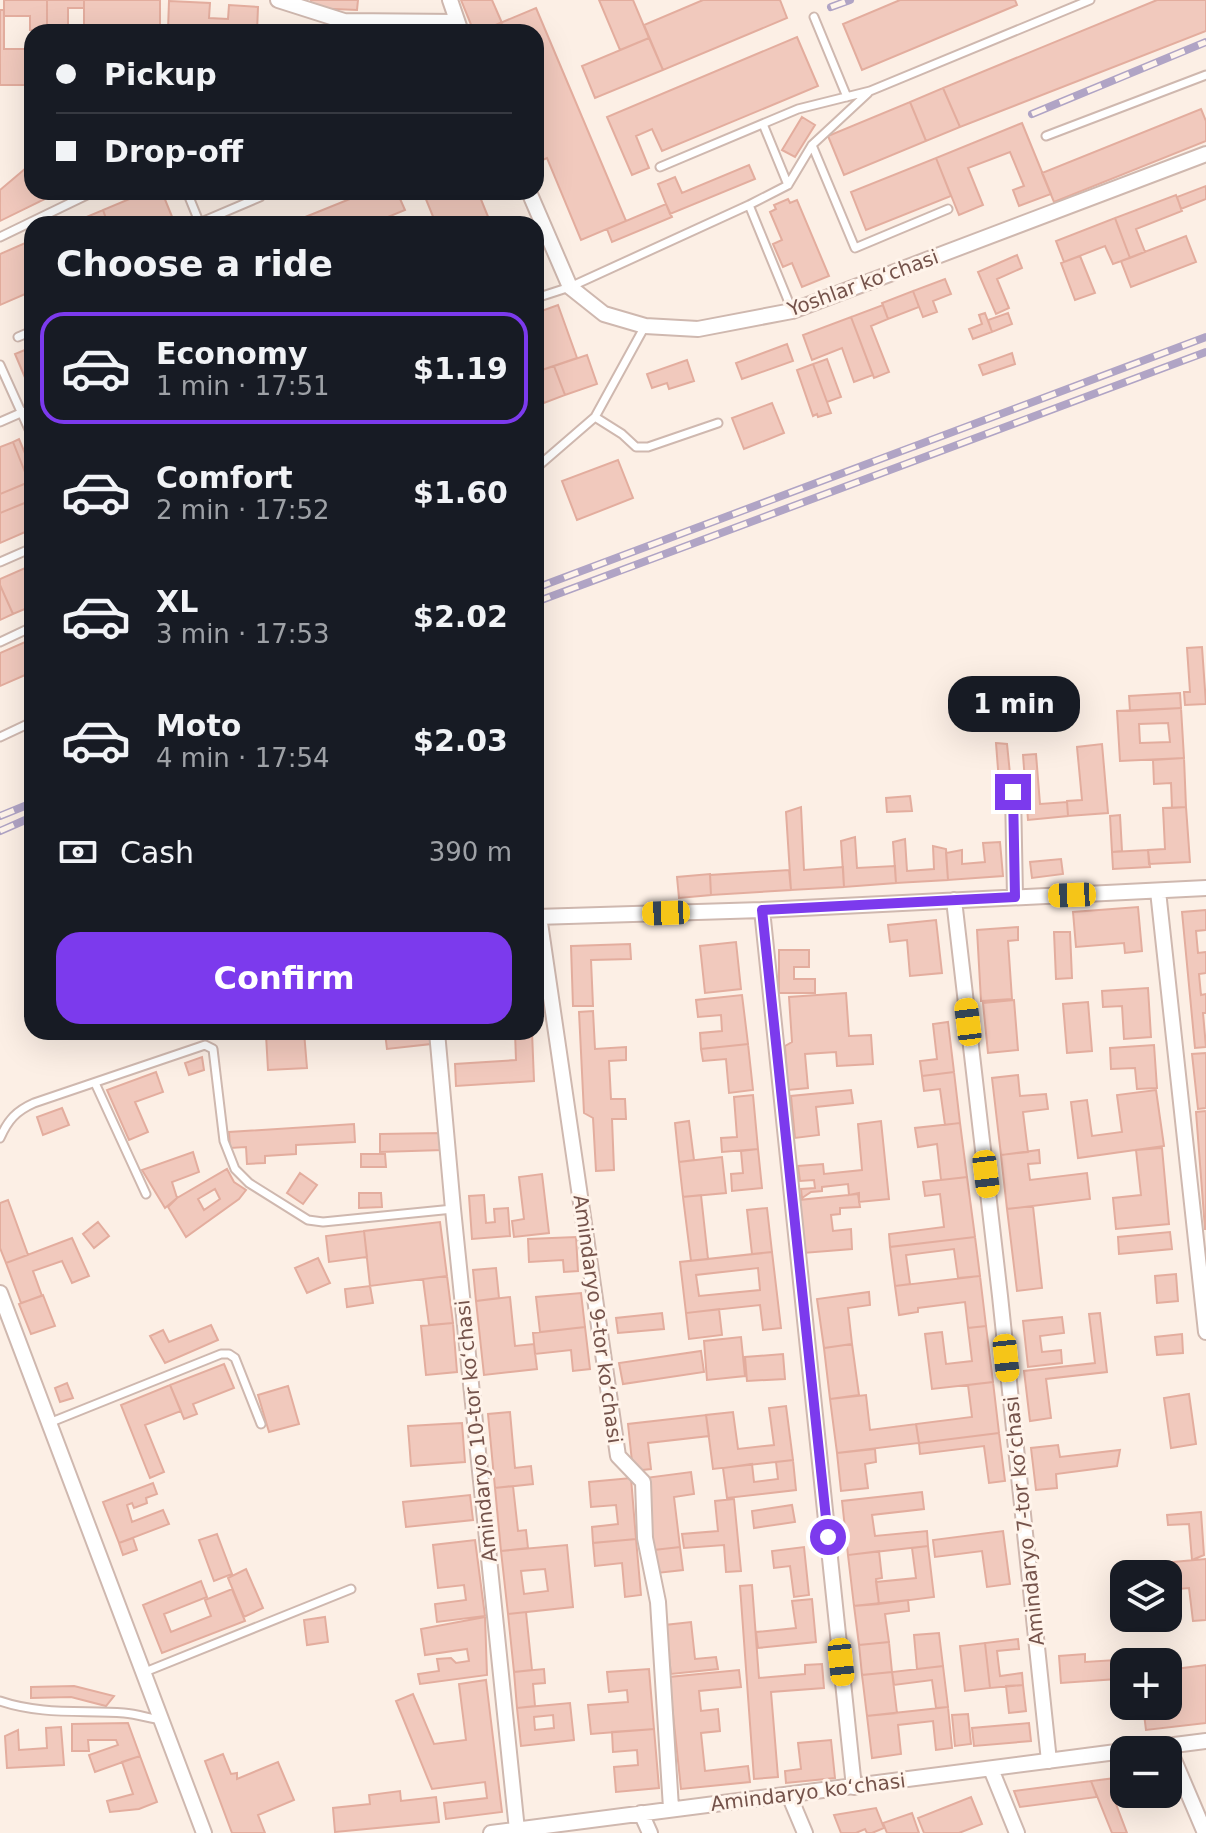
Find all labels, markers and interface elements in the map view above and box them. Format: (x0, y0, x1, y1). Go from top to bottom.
text: Pickup (104, 57, 217, 92)
text: Drop-off (104, 134, 243, 169)
text: Choose a ride (56, 243, 333, 284)
street label: Yoshlar koʻchasi (783, 245, 942, 322)
icon: car (60, 332, 132, 404)
text: Economy (156, 336, 308, 371)
text: $1.19 (413, 351, 508, 386)
text: 1 min · 17:51 (156, 371, 330, 401)
icon: car (60, 456, 132, 528)
text: Comfort (156, 460, 293, 495)
text: $1.60 (413, 475, 508, 510)
text: 2 min · 17:52 (156, 495, 330, 525)
icon: car (60, 580, 132, 652)
text: XL (156, 584, 198, 619)
text: $2.02 (413, 599, 508, 634)
text: 3 min · 17:53 (156, 619, 330, 649)
callout: 1 min (947, 676, 1079, 732)
text: 1 min (973, 689, 1055, 719)
icon: car (60, 704, 132, 776)
text: Moto (156, 708, 241, 743)
text: $2.03 (413, 723, 508, 758)
text: 4 min · 17:54 (156, 743, 330, 773)
route end (995, 774, 1031, 810)
icon: cash (56, 830, 100, 874)
text: Cash (120, 835, 194, 870)
text: 390 m (429, 837, 512, 867)
car (1048, 882, 1096, 908)
car (642, 900, 690, 926)
button: Confirm (56, 932, 512, 1024)
car (953, 997, 983, 1047)
car (971, 1149, 1001, 1199)
street label: Amindaryo 9-tor koʻchasi (569, 1193, 627, 1445)
street label: Amindaryo 10-tor koʻchasi (450, 1299, 502, 1563)
car (992, 1333, 1020, 1383)
street label: Amindaryo 7-tor koʻchasi (999, 1395, 1049, 1647)
route start (810, 1519, 846, 1555)
map controls (1110, 1560, 1182, 1808)
button: layers (1110, 1560, 1182, 1632)
car (827, 1637, 855, 1687)
button: + (1110, 1648, 1182, 1720)
button: − (1110, 1736, 1182, 1808)
street label: Amindaryo koʻchasi (709, 1768, 907, 1816)

